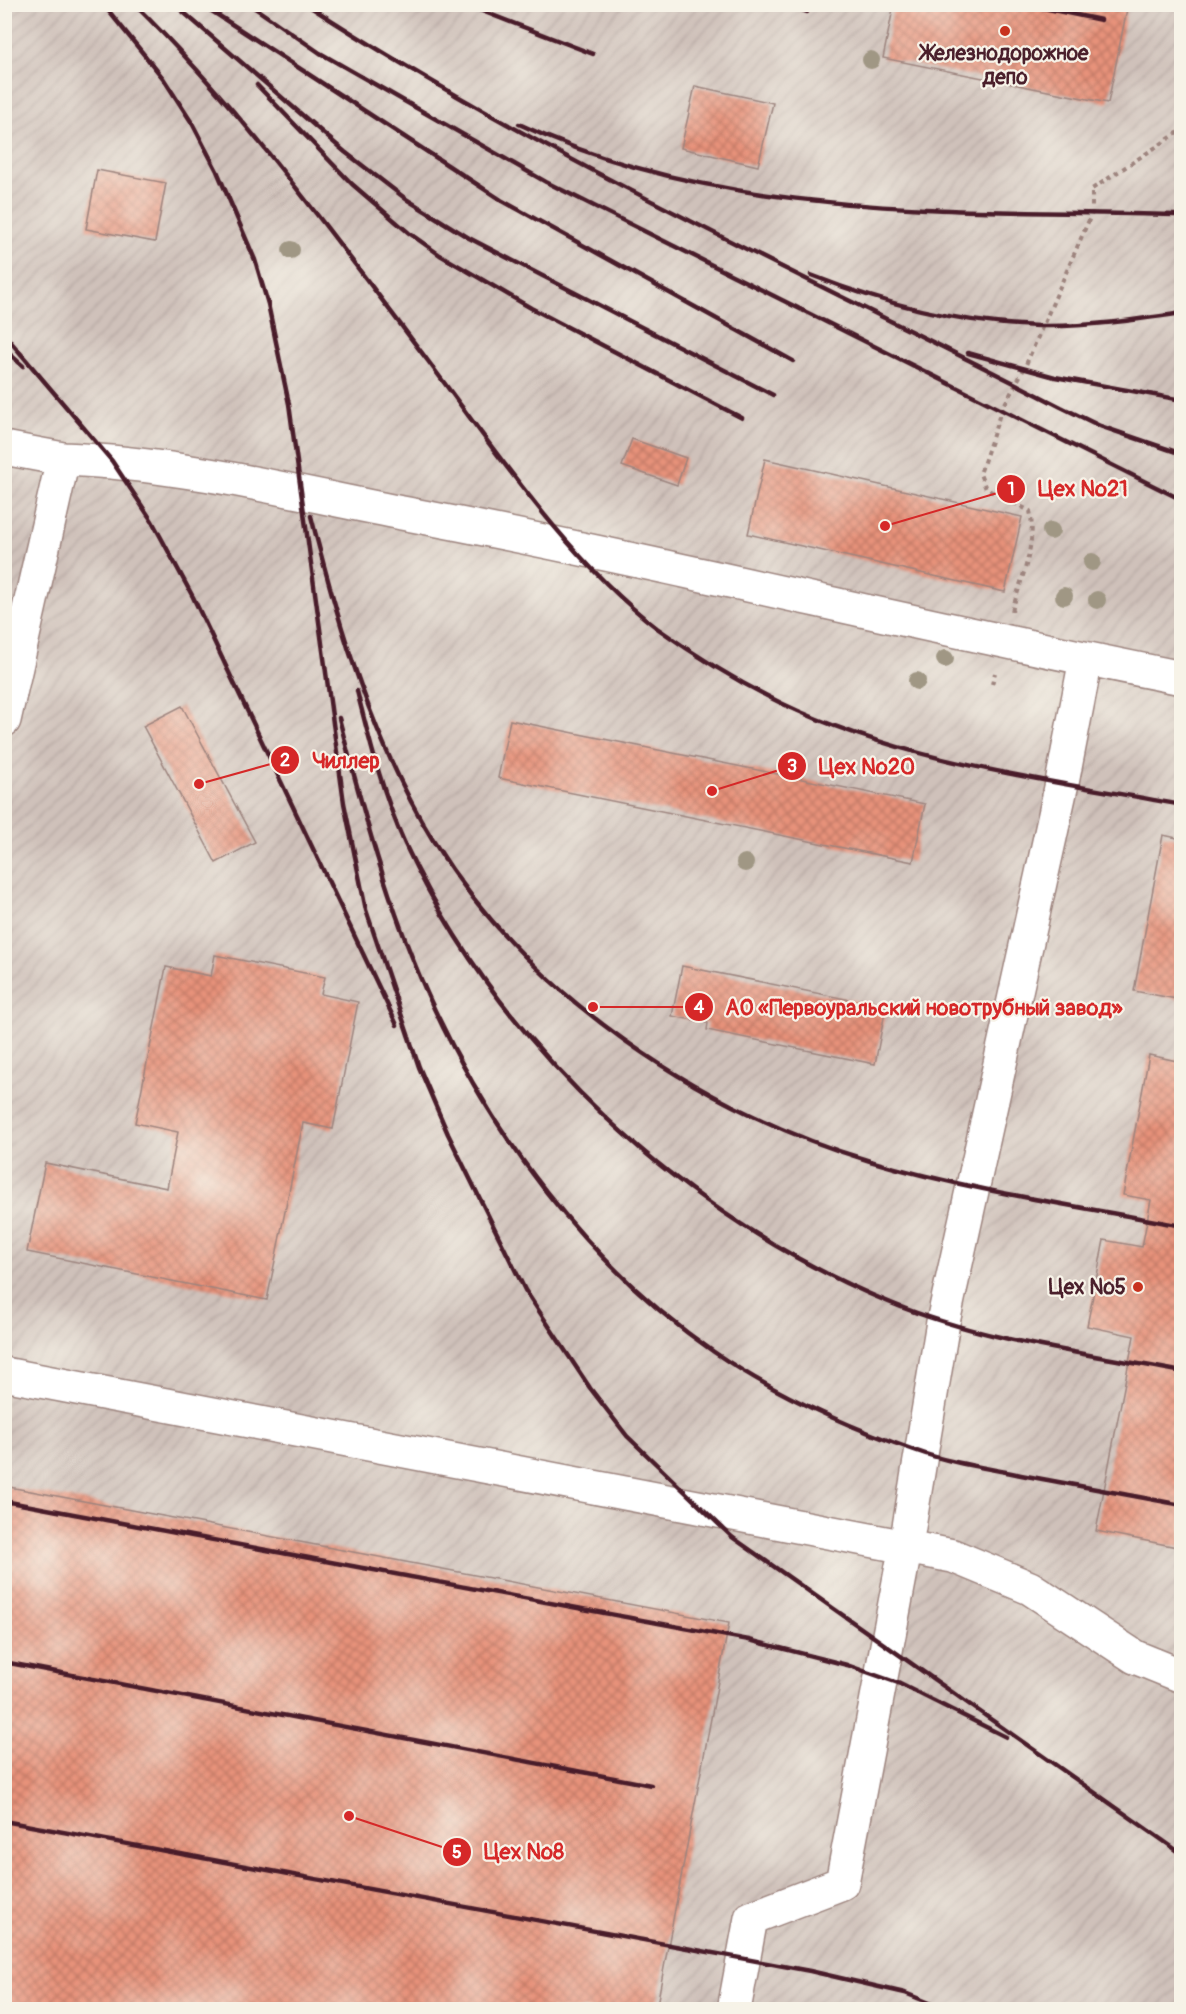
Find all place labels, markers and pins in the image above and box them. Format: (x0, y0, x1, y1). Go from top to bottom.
marker: Железнодорожное депо (998, 24, 1012, 38)
place label: Железнодорожное депо (918, 40, 1089, 91)
callout: Цех №21 (996, 469, 1140, 509)
callout: Чиллер (270, 740, 392, 780)
callout: Цех №20 (777, 746, 927, 786)
callout: АО «Первоуральский новотрубный завод» (684, 987, 1135, 1027)
place label: Цех №5 (1049, 1274, 1126, 1301)
marker: Цех №5 (1131, 1280, 1145, 1294)
callout: Цех №8 (442, 1832, 576, 1872)

